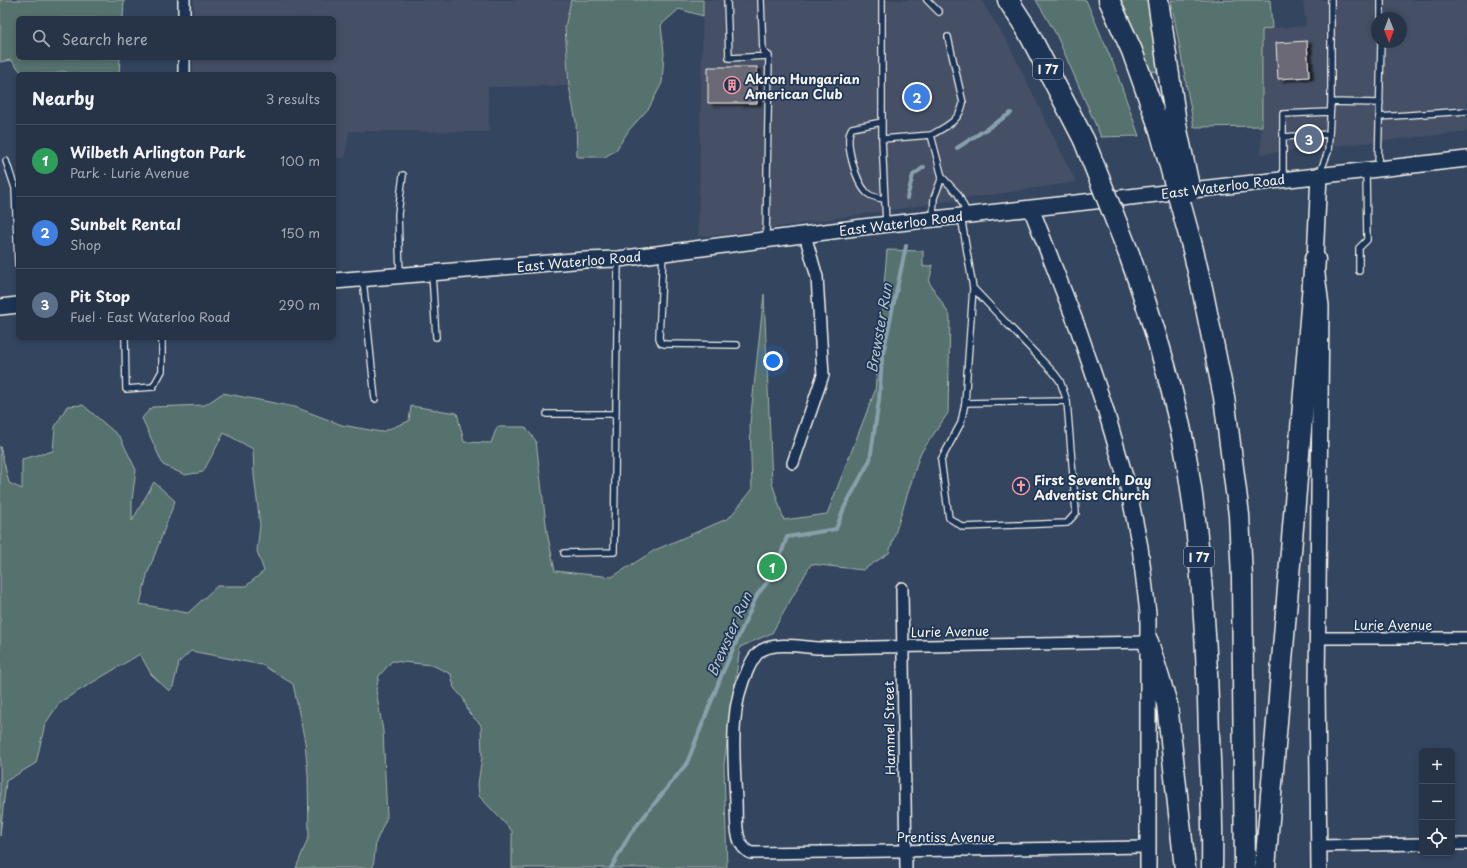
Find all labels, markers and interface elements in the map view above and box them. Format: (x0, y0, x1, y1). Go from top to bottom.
north arrow (1371, 12, 1407, 48)
search box (16, 16, 336, 60)
icon: search (30, 27, 52, 49)
text: Search here (62, 27, 148, 50)
road number: I 77 (1033, 59, 1063, 79)
place label: Akron Hungarian American Club (744, 69, 860, 103)
building icon: Akron Hungarian American Club (722, 75, 742, 95)
pin: 2 (904, 82, 930, 112)
text: Nearby (32, 85, 94, 111)
text: 3 results (266, 89, 320, 108)
pin: 3 (1296, 124, 1322, 154)
text: Wilbeth Arlington Park (70, 140, 246, 163)
text: 1 (42, 151, 48, 170)
text: 100 m (280, 151, 320, 170)
text: Park · Lurie Avenue (70, 163, 189, 182)
street label: East Waterloo Road (1160, 169, 1286, 203)
street label: East Waterloo Road (838, 206, 964, 240)
text: Sunbelt Rental (70, 212, 181, 235)
text: 2 (40, 223, 50, 242)
text: 150 m (281, 223, 320, 242)
text: Shop (70, 235, 101, 254)
street label: East Waterloo Road (516, 246, 642, 276)
water label: Brewster Run (861, 281, 897, 374)
text: Pit Stop (70, 284, 130, 307)
text: 3 (41, 295, 49, 314)
text: 290 m (279, 295, 320, 314)
text: Fuel · East Waterloo Road (70, 307, 230, 326)
your location (763, 351, 783, 371)
place label: First Seventh Day Adventist Church (1034, 470, 1151, 504)
church icon: First Seventh Day Adventist Church (1011, 476, 1031, 496)
road number: I 77 (1184, 547, 1214, 567)
pin: 1 (759, 552, 785, 582)
water label: Brewster Run (701, 588, 757, 680)
street label: Lurie Avenue (1354, 615, 1432, 634)
street label: Lurie Avenue (910, 621, 990, 641)
street label: Hammel Street (879, 681, 899, 775)
map controls (1419, 748, 1455, 856)
button: + (1419, 748, 1455, 784)
button: − (1419, 784, 1455, 820)
button: locate (1419, 820, 1455, 856)
street label: Prentiss Avenue (897, 827, 995, 846)

